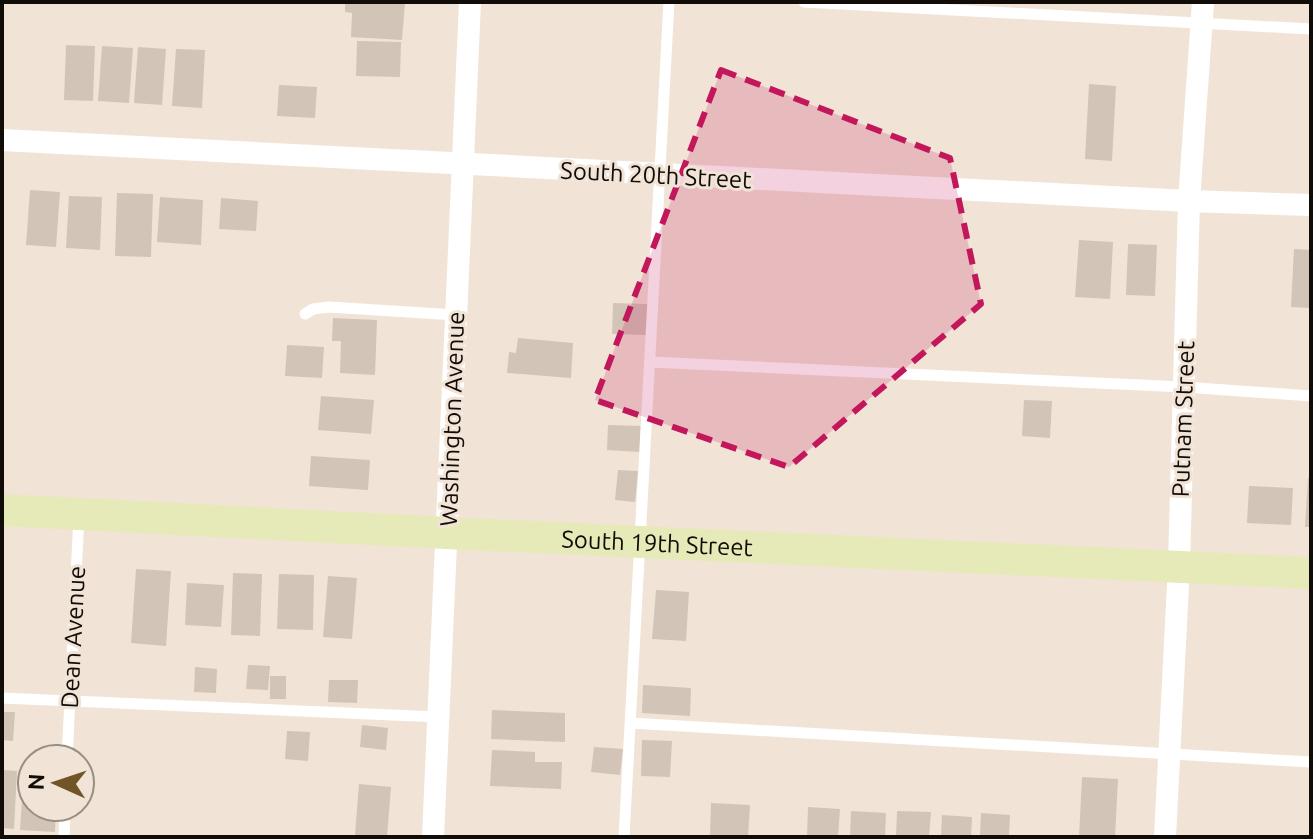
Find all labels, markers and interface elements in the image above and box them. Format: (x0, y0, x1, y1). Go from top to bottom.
street label: South 20th Street (560, 157, 753, 194)
street label: Washington Avenue (435, 311, 469, 527)
street label: Putnam Street (1167, 340, 1199, 498)
street label: South 19th Street (561, 525, 754, 561)
street label: Dean Avenue (56, 565, 90, 709)
north arrow (16, 743, 96, 823)
text: N (23, 773, 48, 791)

